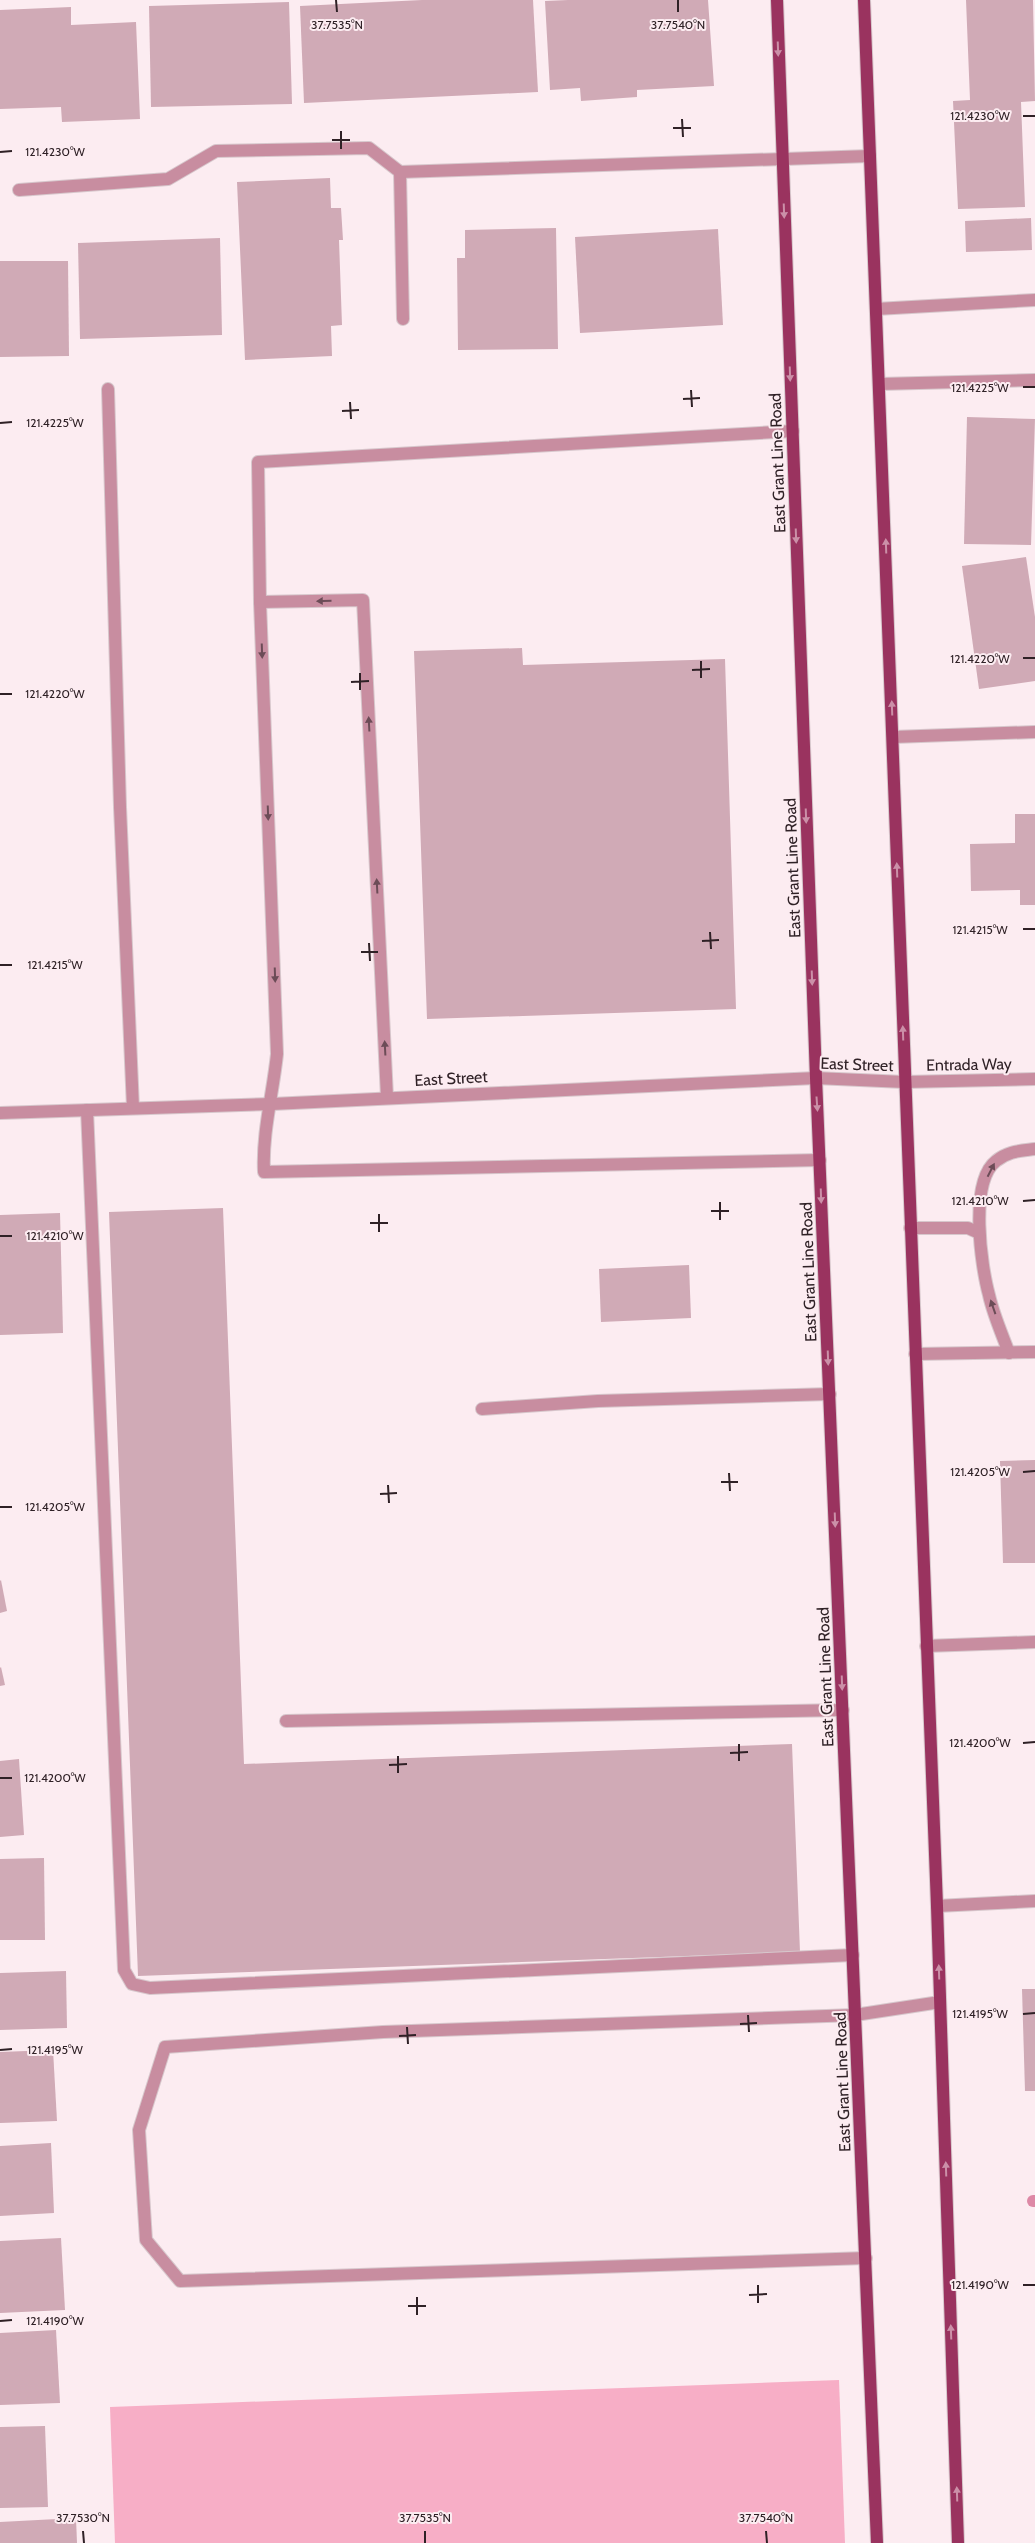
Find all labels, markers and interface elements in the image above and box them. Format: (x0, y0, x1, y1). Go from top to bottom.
text: 37.7535°N (311, 17, 363, 32)
text: 37.7540°N (651, 17, 705, 32)
one-way arrow (775, 41, 783, 57)
text: 121.4230°W (950, 108, 1010, 123)
text: 121.4230°W (25, 144, 85, 159)
one-way arrow (781, 203, 789, 219)
one-way arrow (787, 366, 795, 382)
text: 121.4225°W (951, 380, 1009, 395)
street label: East Grant Line Road (766, 393, 789, 533)
text: 121.4225°W (26, 415, 84, 430)
one-way arrow (792, 528, 800, 544)
one-way arrow (881, 537, 889, 553)
one-way arrow (316, 597, 332, 605)
one-way arrow (259, 643, 267, 659)
text: 121.4220°W (950, 651, 1010, 666)
text: 121.4220°W (25, 686, 85, 701)
one-way arrow (888, 700, 896, 716)
one-way arrow (365, 715, 373, 731)
street label: East Grant Line Road (781, 798, 804, 938)
one-way arrow (265, 805, 273, 821)
one-way arrow (802, 808, 810, 824)
one-way arrow (893, 862, 901, 878)
one-way arrow (372, 878, 380, 894)
text: 121.4215°W (952, 922, 1008, 937)
text: 121.4215°W (27, 957, 83, 972)
one-way arrow (271, 968, 279, 984)
one-way arrow (809, 971, 817, 987)
one-way arrow (898, 1025, 906, 1041)
one-way arrow (380, 1040, 388, 1056)
street label: East Street (820, 1054, 895, 1075)
street label: Entrada Way (926, 1054, 1012, 1075)
street label: East Street (414, 1067, 489, 1090)
one-way arrow (814, 1096, 822, 1112)
one-way arrow (987, 1162, 995, 1177)
one-way arrow (818, 1188, 826, 1204)
text: 121.4210°W (952, 1193, 1009, 1208)
street label: East Grant Line Road (797, 1202, 820, 1342)
text: 121.4210°W (27, 1228, 84, 1243)
one-way arrow (989, 1299, 997, 1314)
one-way arrow (824, 1350, 832, 1366)
text: 121.4205°W (950, 1464, 1010, 1479)
text: 121.4205°W (25, 1499, 85, 1514)
one-way arrow (831, 1513, 839, 1529)
street label: East Grant Line Road (814, 1607, 837, 1747)
one-way arrow (838, 1675, 846, 1691)
text: 121.4200°W (949, 1735, 1011, 1750)
text: 121.4200°W (24, 1770, 86, 1785)
one-way arrow (935, 1964, 943, 1980)
text: 121.4195°W (952, 2006, 1008, 2021)
street label: East Grant Line Road (831, 2012, 854, 2152)
text: 121.4195°W (27, 2042, 83, 2057)
one-way arrow (942, 2161, 950, 2177)
text: 121.4190°W (951, 2277, 1009, 2292)
text: 121.4190°W (26, 2313, 84, 2328)
one-way arrow (947, 2324, 955, 2340)
one-way arrow (952, 2486, 960, 2502)
text: 37.7530°N (56, 2510, 110, 2525)
text: 37.7535°N (399, 2510, 451, 2525)
text: 37.7540°N (739, 2510, 793, 2525)

